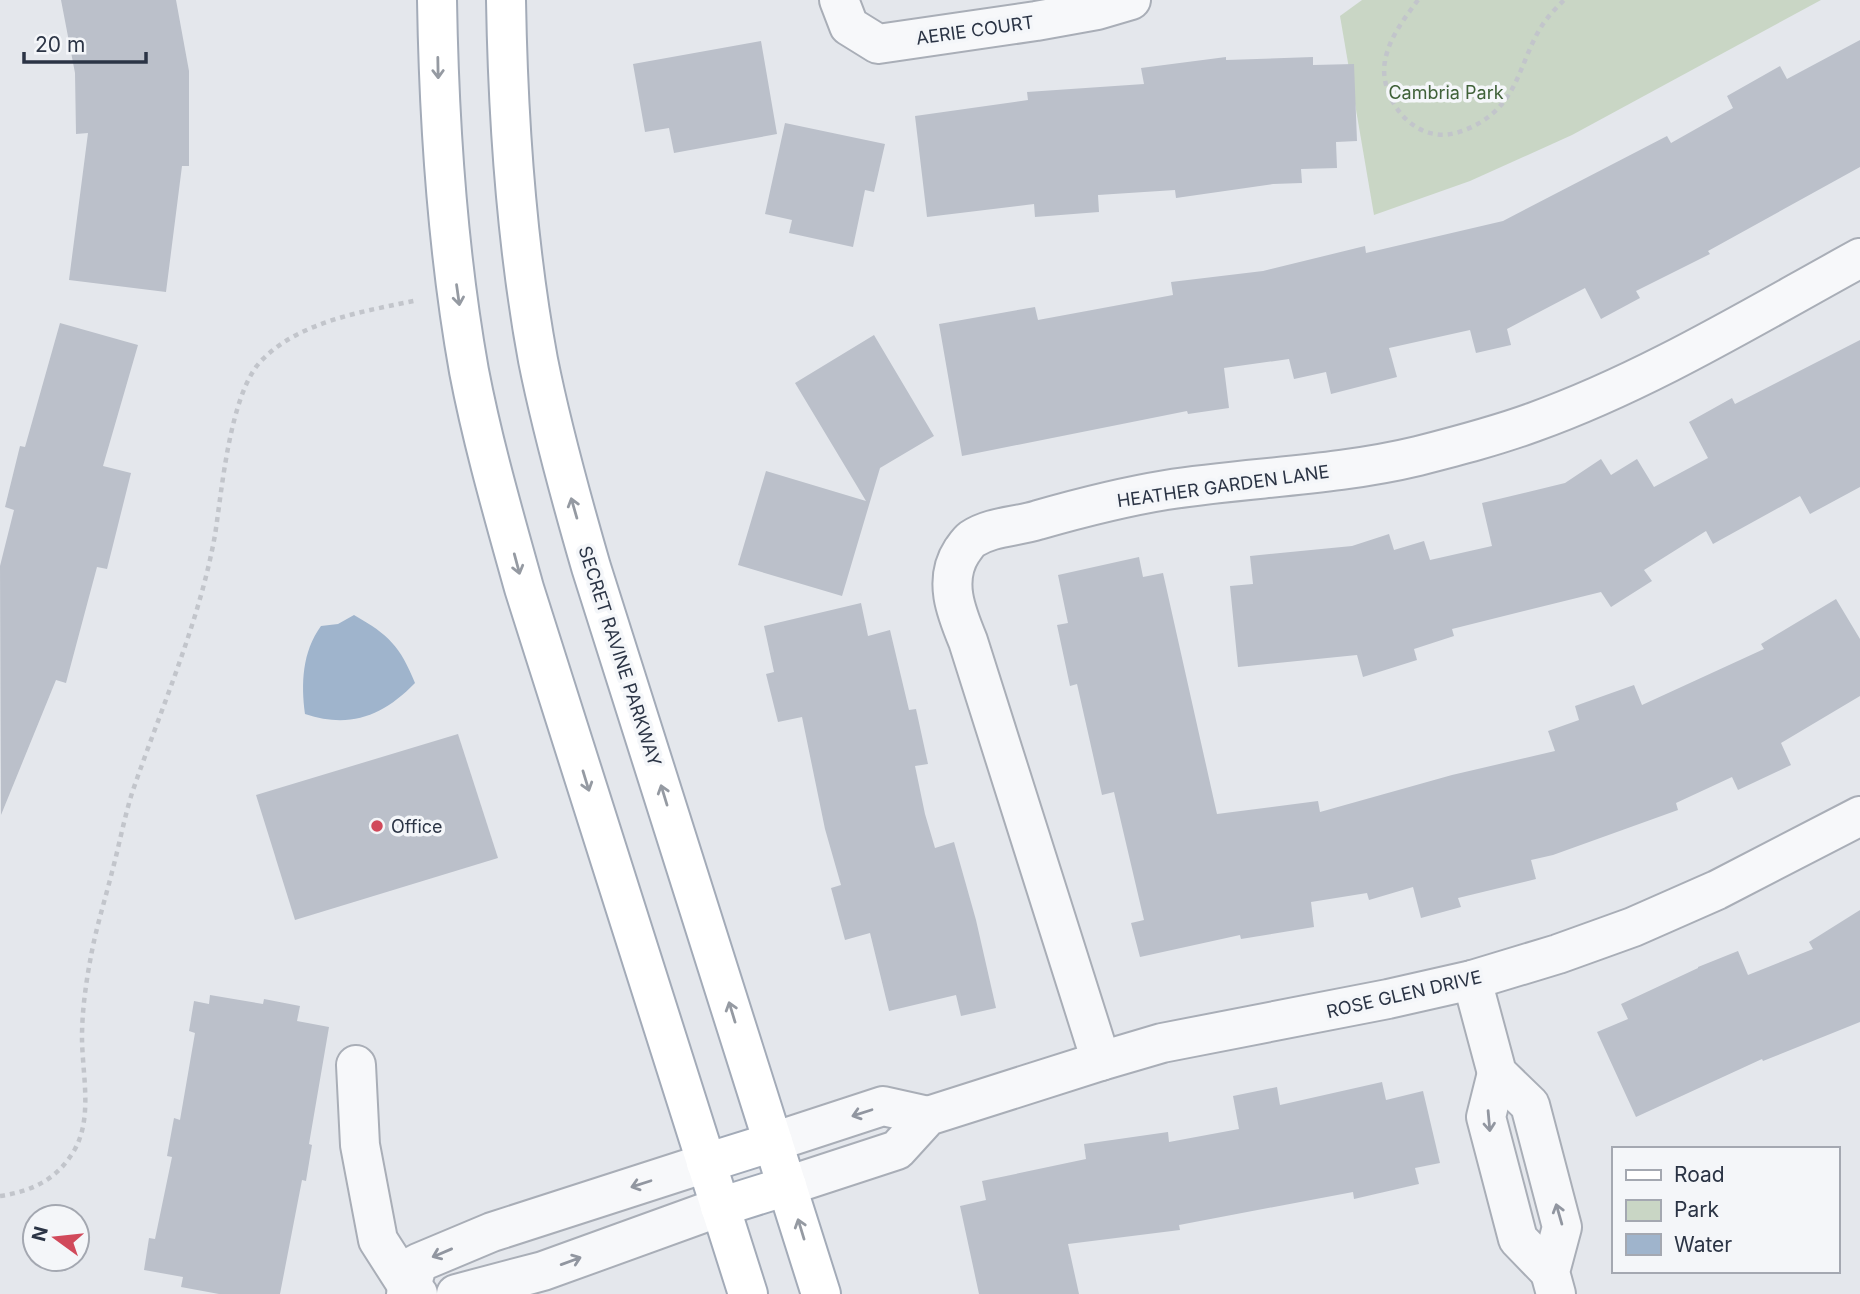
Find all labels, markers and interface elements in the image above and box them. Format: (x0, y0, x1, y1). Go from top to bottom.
street label: AERIE COURT (915, 11, 1035, 49)
scale bar (24, 21, 147, 65)
text: 20 m (35, 32, 85, 57)
one-way arrow (432, 56, 445, 79)
park label: Cambria Park (1388, 82, 1504, 103)
one-way arrow (451, 283, 464, 306)
street label: HEATHER GARDEN LANE (1116, 461, 1330, 511)
one-way arrow (566, 497, 579, 519)
street label: SECRET RAVINE PARKWAY (574, 543, 666, 769)
one-way arrow (512, 553, 525, 575)
one-way arrow (580, 770, 593, 792)
one-way arrow (656, 784, 669, 806)
place label: Office (391, 816, 443, 837)
marker: Office (369, 818, 385, 834)
street label: ROSE GLEN DRIVE (1324, 966, 1484, 1022)
one-way arrow (725, 1001, 738, 1023)
one-way arrow (851, 1107, 873, 1120)
one-way arrow (1483, 1109, 1496, 1132)
legend (1612, 1147, 1839, 1273)
text: Road (1674, 1162, 1725, 1187)
one-way arrow (630, 1178, 652, 1191)
text: Park (1674, 1197, 1719, 1222)
north arrow (21, 1203, 91, 1273)
one-way arrow (1552, 1204, 1565, 1226)
one-way arrow (793, 1218, 806, 1240)
text: N (27, 1224, 53, 1244)
text: Water (1674, 1232, 1732, 1257)
one-way arrow (432, 1248, 453, 1261)
one-way arrow (560, 1254, 582, 1266)

